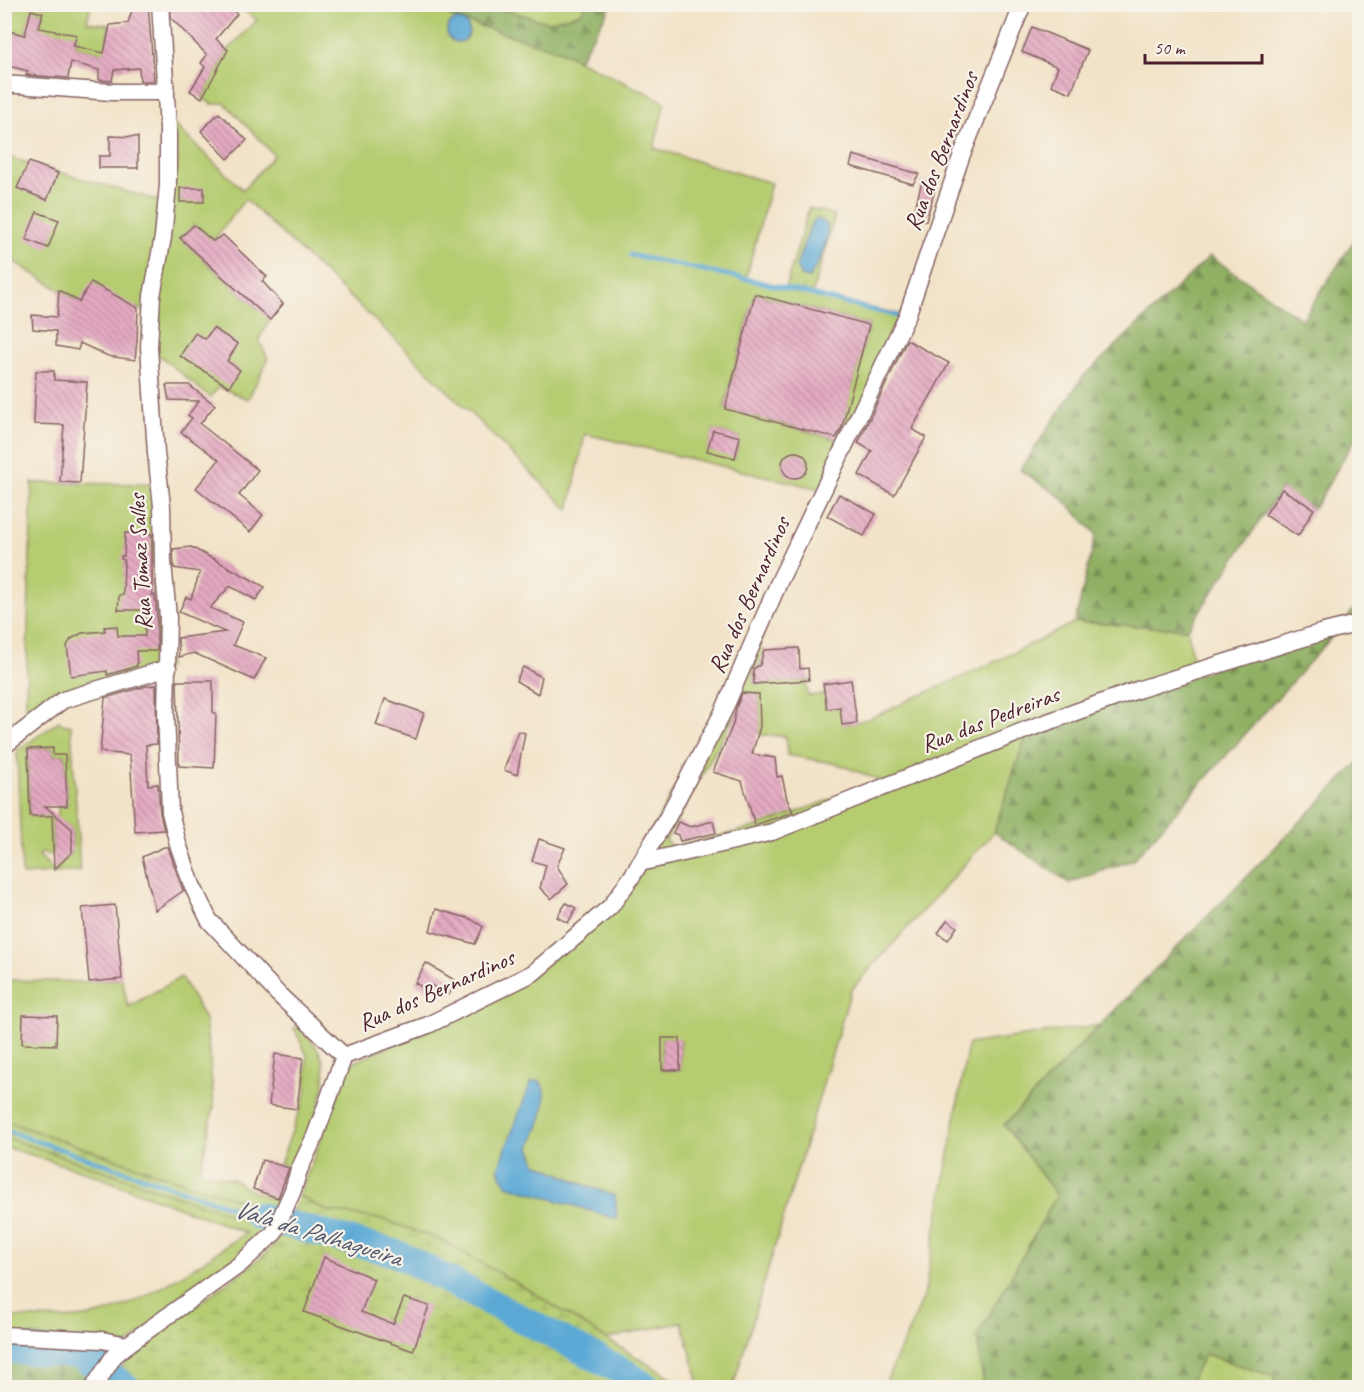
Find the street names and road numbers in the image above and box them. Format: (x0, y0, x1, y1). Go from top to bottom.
street label: Rua dos Bernardinos (897, 66, 986, 235)
street label: Rua Tomaz Salles (121, 492, 159, 631)
street label: Rua dos Bernardinos (701, 511, 798, 678)
street label: Rua das Pedreiras (917, 678, 1065, 759)
street label: Rua dos Bernardinos (353, 941, 520, 1038)

